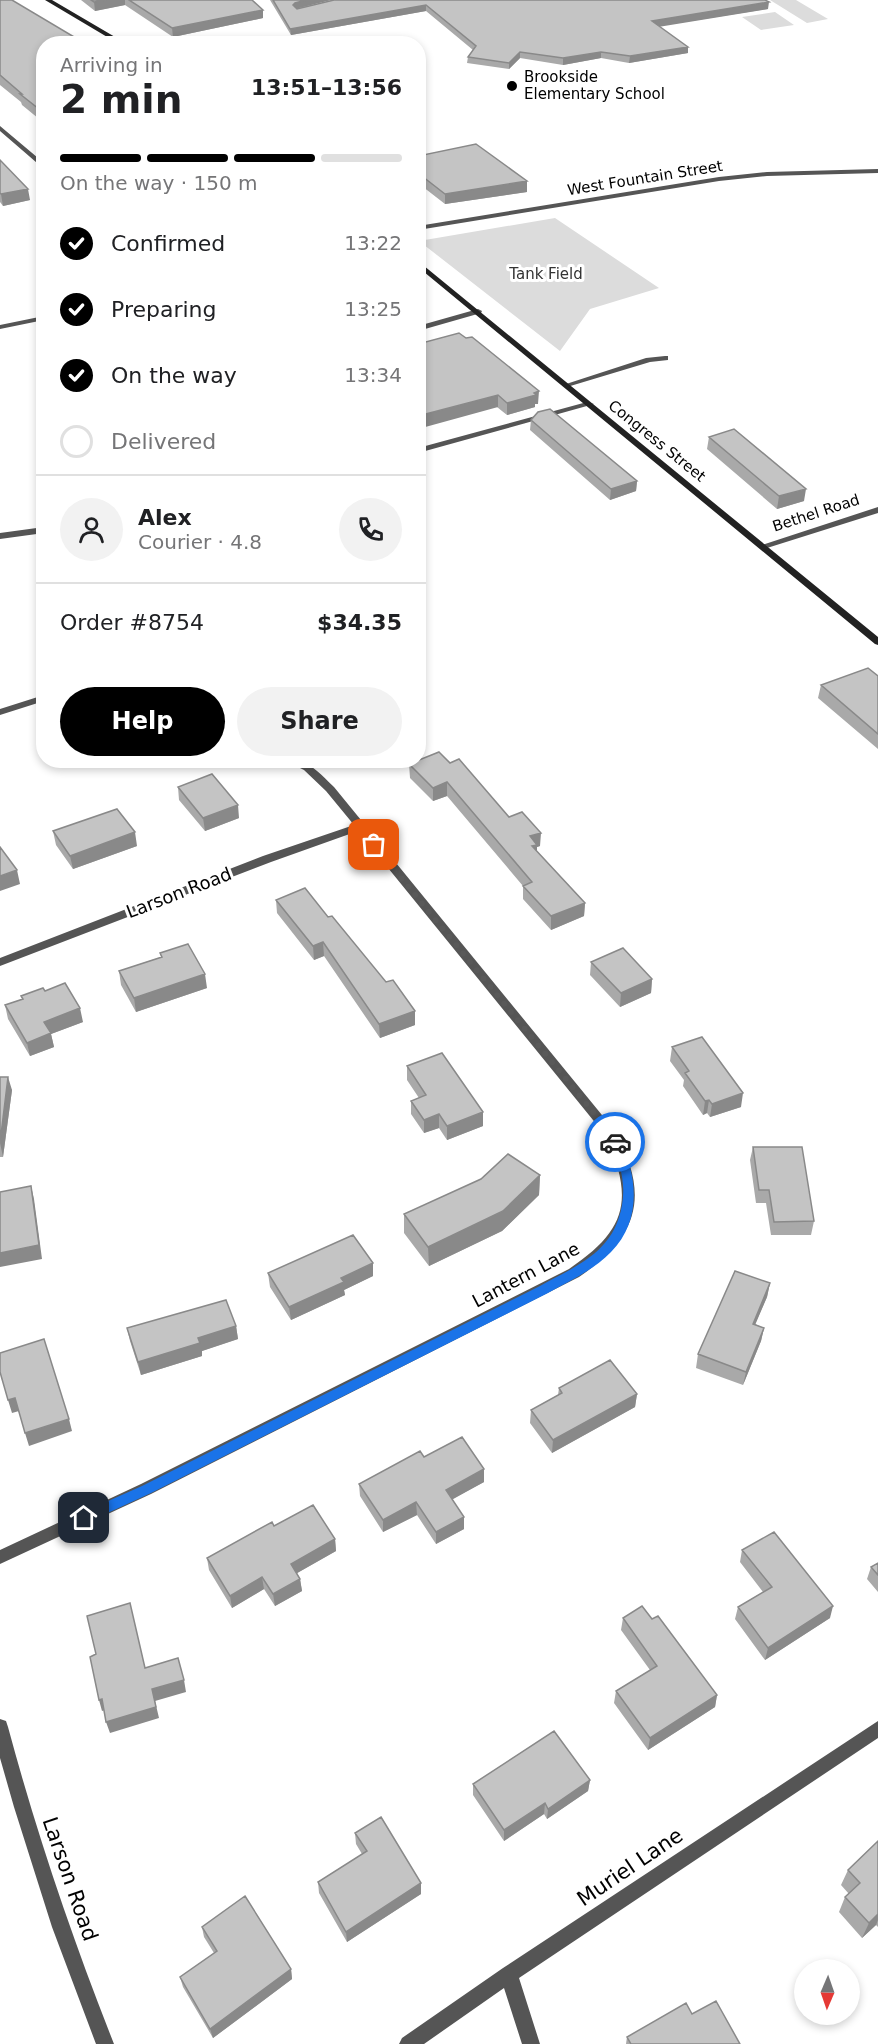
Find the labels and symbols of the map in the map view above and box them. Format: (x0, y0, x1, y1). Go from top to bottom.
place label: Brookside Elementary School (524, 68, 665, 103)
marker: Brookside Elementary School (505, 79, 519, 93)
street label: West Fountain Street (566, 157, 724, 199)
park label: Tank Field (508, 265, 583, 283)
street label: Congress Street (605, 396, 709, 486)
street label: Bethel Road (770, 490, 862, 536)
pin (348, 819, 399, 870)
street label: Larson Road (123, 863, 234, 922)
courier (585, 1112, 645, 1172)
street label: Lantern Lane (469, 1238, 583, 1312)
pin (58, 1492, 109, 1543)
street label: Larson Road (38, 1814, 102, 1944)
street label: Muriel Lane (573, 1823, 687, 1911)
north arrow (794, 1959, 860, 2025)

